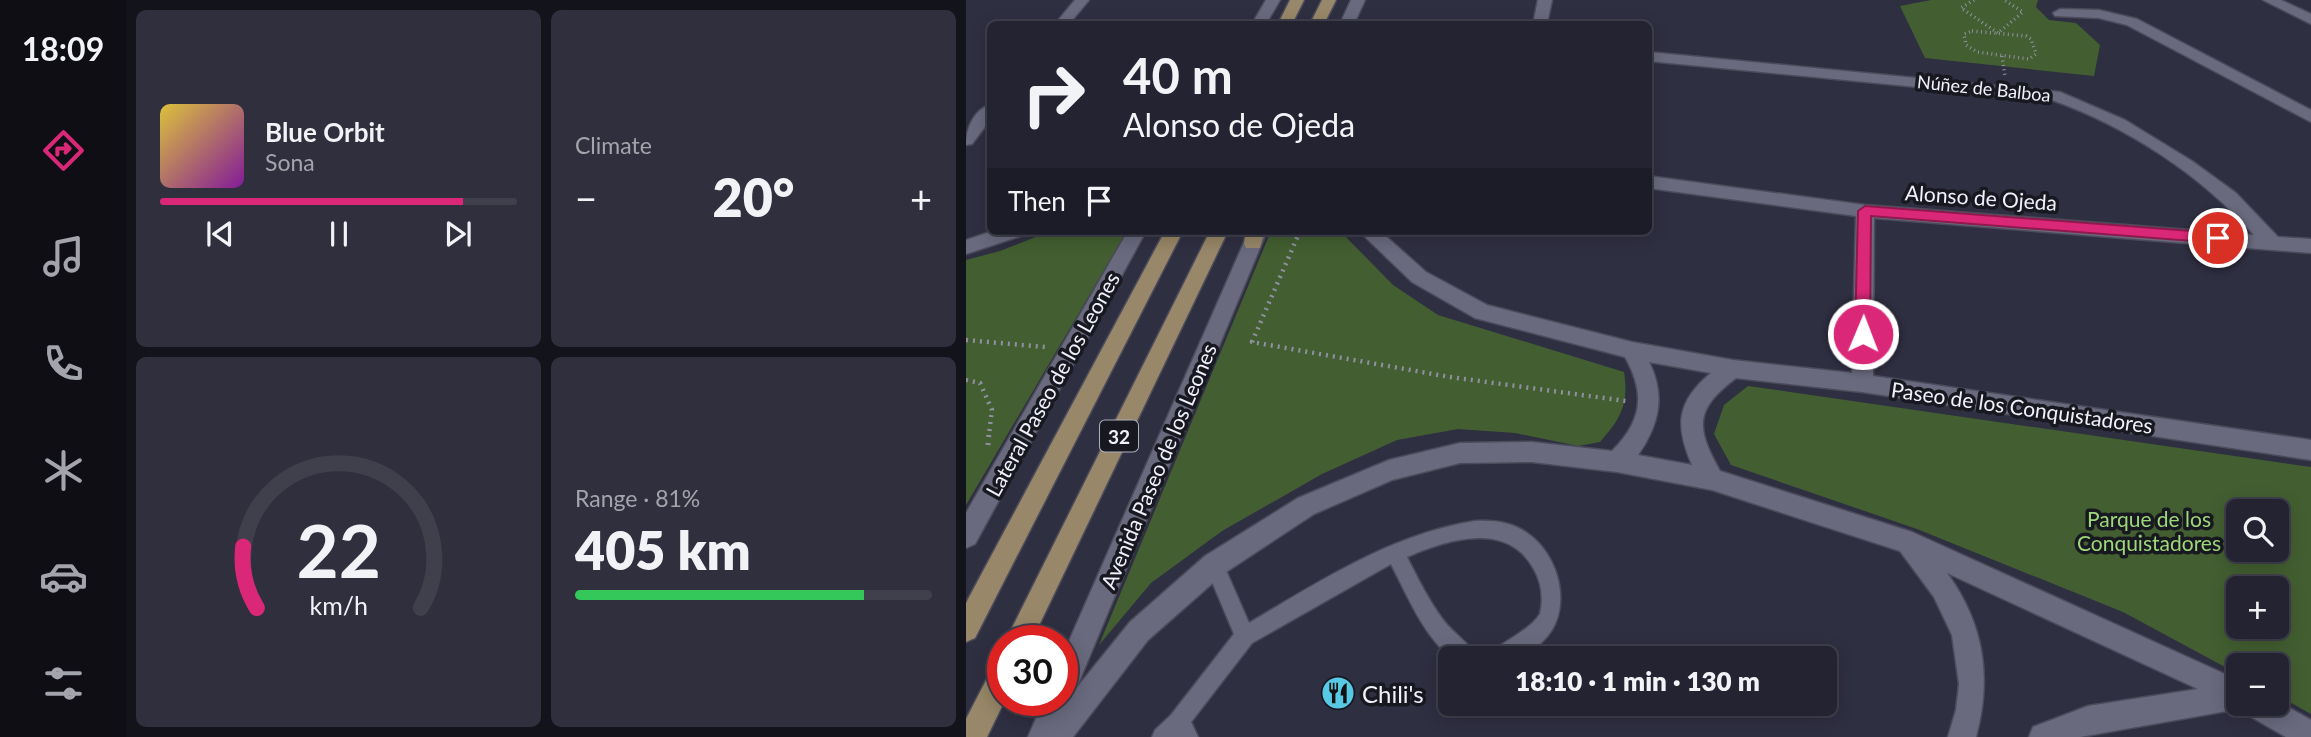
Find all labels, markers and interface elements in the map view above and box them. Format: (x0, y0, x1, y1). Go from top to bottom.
text: 18:09 (22, 29, 104, 68)
text: 40 m (1123, 46, 1233, 104)
icon: right (1008, 49, 1099, 140)
street label: Núñez de Balboa (1916, 70, 2052, 106)
text: Alonso de Ojeda (1123, 105, 1355, 144)
text: Blue Orbit (265, 116, 385, 148)
icon: directions (39, 126, 88, 175)
text: Climate (575, 131, 652, 159)
text: Sona (265, 148, 315, 176)
text: 20° (713, 166, 794, 228)
text: − (575, 175, 597, 221)
text: + (910, 175, 932, 221)
street label: Alonso de Ojeda (1904, 179, 2058, 215)
icon: arrive (1080, 182, 1118, 220)
text: Then (1008, 185, 1066, 217)
pin (2188, 208, 2248, 268)
icon: previous (201, 215, 239, 253)
icon: pause (320, 215, 358, 253)
icon: next (439, 215, 477, 253)
icon: arrive (2199, 219, 2237, 257)
icon: music (39, 232, 88, 281)
street label: Lateral Paseo de los Leones (980, 267, 1124, 501)
position arrow (1826, 297, 1900, 371)
icon: phone (39, 339, 88, 388)
street label: Avenida Paseo de los Leones (1095, 340, 1221, 592)
street label: Paseo de los Conquistadores (1890, 376, 2154, 438)
road number: 32 (1100, 420, 1138, 452)
icon: climate (39, 446, 88, 495)
text: Range · 81% (575, 484, 700, 512)
map controls (2226, 499, 2289, 716)
button: search (2226, 499, 2289, 562)
text: 22 (296, 506, 381, 594)
park label: Parque de los Conquistadores (2077, 506, 2221, 555)
text: 405 km (575, 519, 751, 581)
icon: car (39, 552, 88, 601)
button: + (2226, 576, 2289, 639)
text: km/h (309, 590, 368, 620)
speed limit sign: 30 (987, 625, 1078, 716)
button: − (2226, 653, 2289, 716)
icon: filters (39, 659, 88, 708)
text: 18:10 · 1 min · 130 m (1515, 665, 1760, 697)
restaurant icon: Chili's (1319, 674, 1357, 712)
place label: Chili's (1362, 679, 1424, 708)

